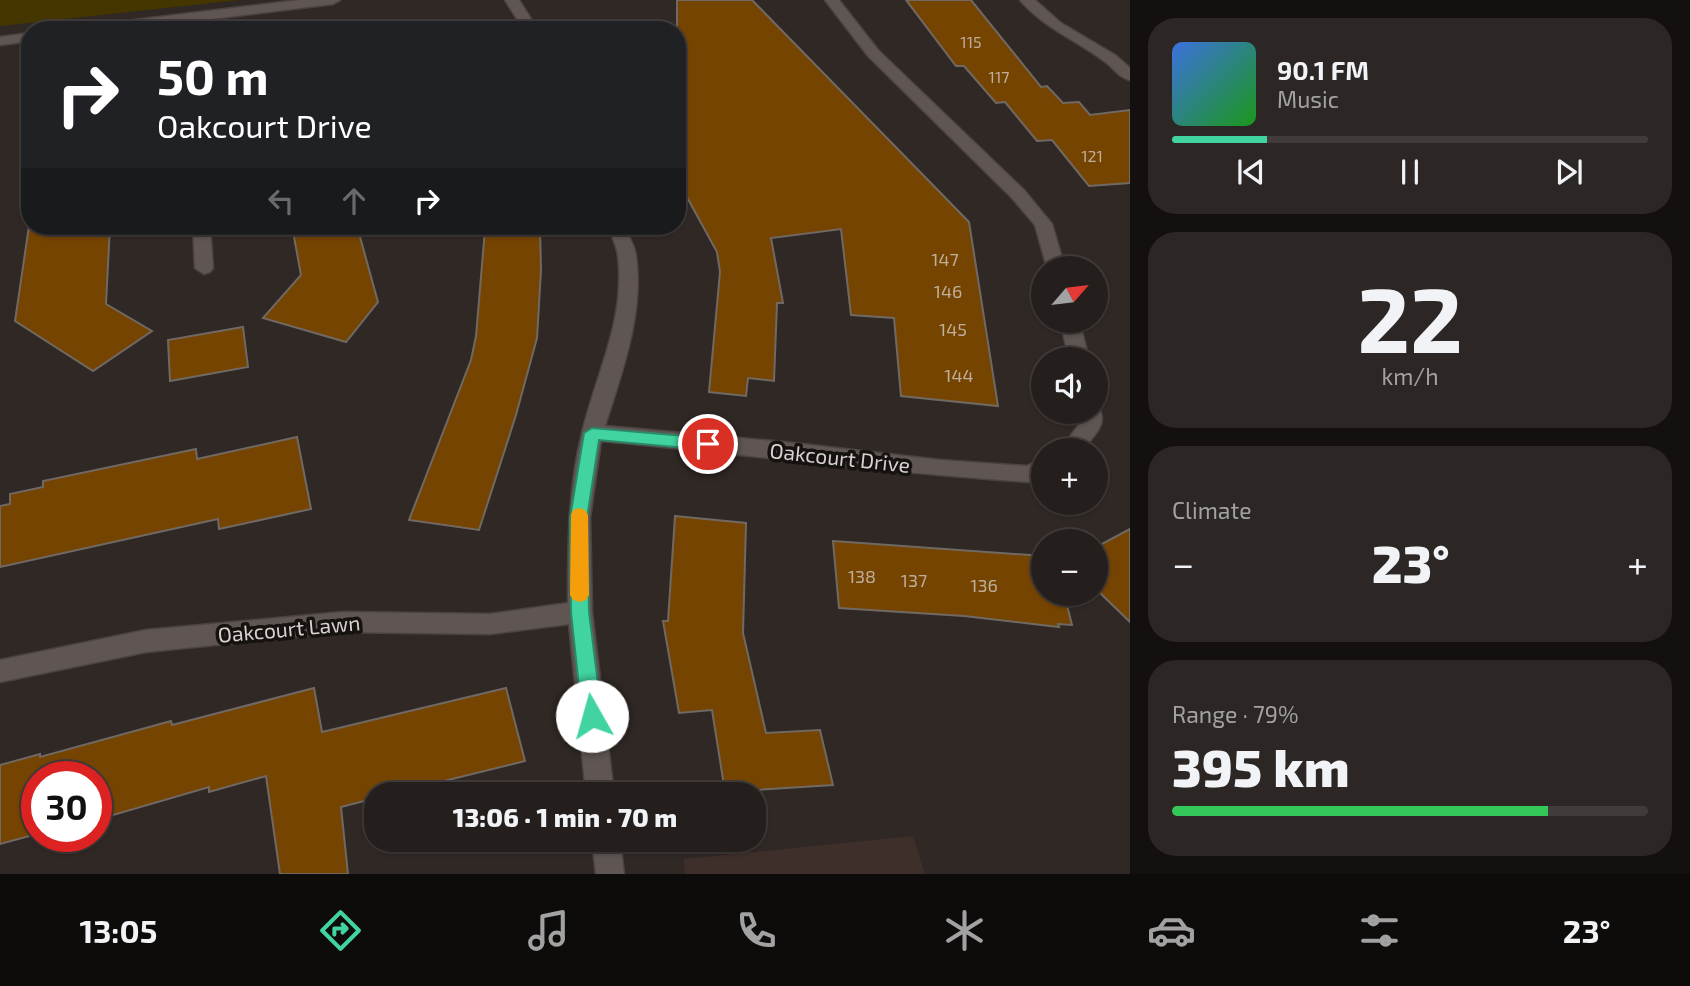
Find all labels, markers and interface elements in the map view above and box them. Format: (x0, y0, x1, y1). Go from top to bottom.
house number: 115 (960, 32, 982, 51)
text: 50 m (157, 46, 269, 105)
icon: right (42, 49, 133, 140)
text: 90.1 FM (1277, 54, 1369, 85)
house number: 117 (989, 67, 1009, 86)
text: Music (1277, 85, 1339, 113)
text: Oakcourt Drive (157, 106, 372, 144)
house number: 121 (1081, 146, 1103, 165)
icon: previous (1232, 153, 1270, 191)
icon: pause (1391, 153, 1429, 191)
icon: next (1550, 153, 1588, 191)
icon: left (262, 182, 300, 220)
icon: ahead (335, 182, 373, 220)
icon: right (408, 182, 446, 220)
house number: 147 (931, 248, 959, 270)
north arrow (1031, 256, 1108, 332)
map controls (1031, 256, 1108, 606)
text: 22 (1357, 262, 1463, 371)
house number: 146 (934, 280, 962, 302)
house number: 145 (939, 318, 967, 340)
button: sound (1031, 347, 1108, 424)
text: km/h (1381, 362, 1439, 390)
house number: 144 (944, 364, 974, 386)
pin (678, 414, 738, 474)
icon: arrive (689, 425, 727, 463)
street label: Oakcourt Drive (769, 437, 911, 477)
button: + (1031, 438, 1108, 515)
text: Climate (1172, 496, 1252, 524)
button: − (1031, 529, 1108, 606)
text: 23° (1372, 531, 1450, 593)
text: − (1172, 540, 1194, 586)
text: + (1627, 540, 1648, 586)
house number: 138 (848, 565, 876, 587)
house number: 137 (901, 569, 927, 591)
house number: 136 (970, 574, 998, 596)
street label: Oakcourt Lawn (217, 609, 361, 647)
position arrow (555, 679, 629, 753)
text: Range · 79% (1172, 700, 1298, 728)
text: 395 km (1172, 735, 1350, 797)
speed limit sign: 30 (21, 761, 112, 852)
text: 13:06 · 1 min · 70 m (453, 801, 677, 832)
icon: directions (316, 906, 365, 955)
icon: music (524, 906, 573, 955)
icon: phone (732, 906, 781, 955)
icon: climate (940, 906, 989, 955)
icon: car (1147, 906, 1196, 955)
icon: filters (1355, 906, 1404, 955)
text: 13:05 (79, 911, 157, 949)
text: 23° (1563, 911, 1611, 949)

